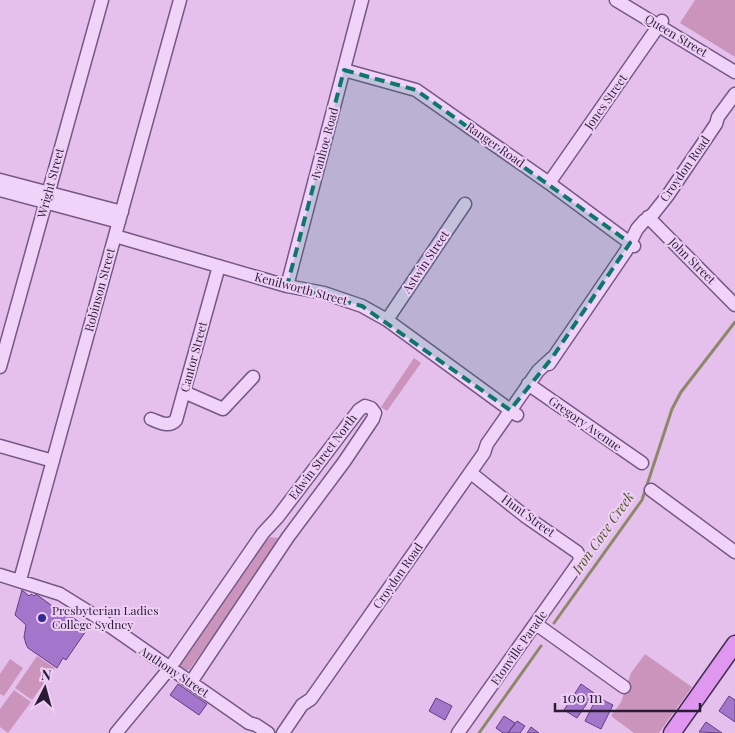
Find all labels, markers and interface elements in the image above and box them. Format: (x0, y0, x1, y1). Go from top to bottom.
street label: Queen Street (642, 10, 711, 61)
street label: Jones Street (580, 70, 631, 133)
street label: Ivanhoe Road (307, 105, 341, 180)
street label: Ranger Road (463, 118, 528, 170)
street label: Croydon Road (656, 132, 713, 204)
street label: Wright Street (33, 145, 67, 220)
street label: Astwin Street (398, 226, 452, 297)
street label: John Street (665, 233, 720, 288)
street label: Robinson Street (80, 245, 118, 333)
street label: Kenilworth Street (253, 268, 350, 308)
street label: Cantor Street (176, 319, 210, 394)
street label: Gregory Avenue (546, 392, 625, 454)
street label: Edwin Street North (285, 410, 360, 503)
water label: Iron Cove Creek (567, 488, 638, 578)
street label: Hunt Street (499, 490, 559, 540)
street label: Croydon Road (369, 539, 426, 611)
place label: Presbyterian Ladies College Sydney (52, 602, 159, 632)
street label: Etonville Parade (486, 607, 550, 688)
marker: Presbyterian Ladies College Sydney (36, 612, 48, 624)
street label: Anthony Street (136, 641, 213, 701)
north arrow (20, 663, 70, 713)
text: N (40, 665, 52, 685)
scale bar (555, 680, 700, 712)
text: 100 m (562, 687, 603, 707)

